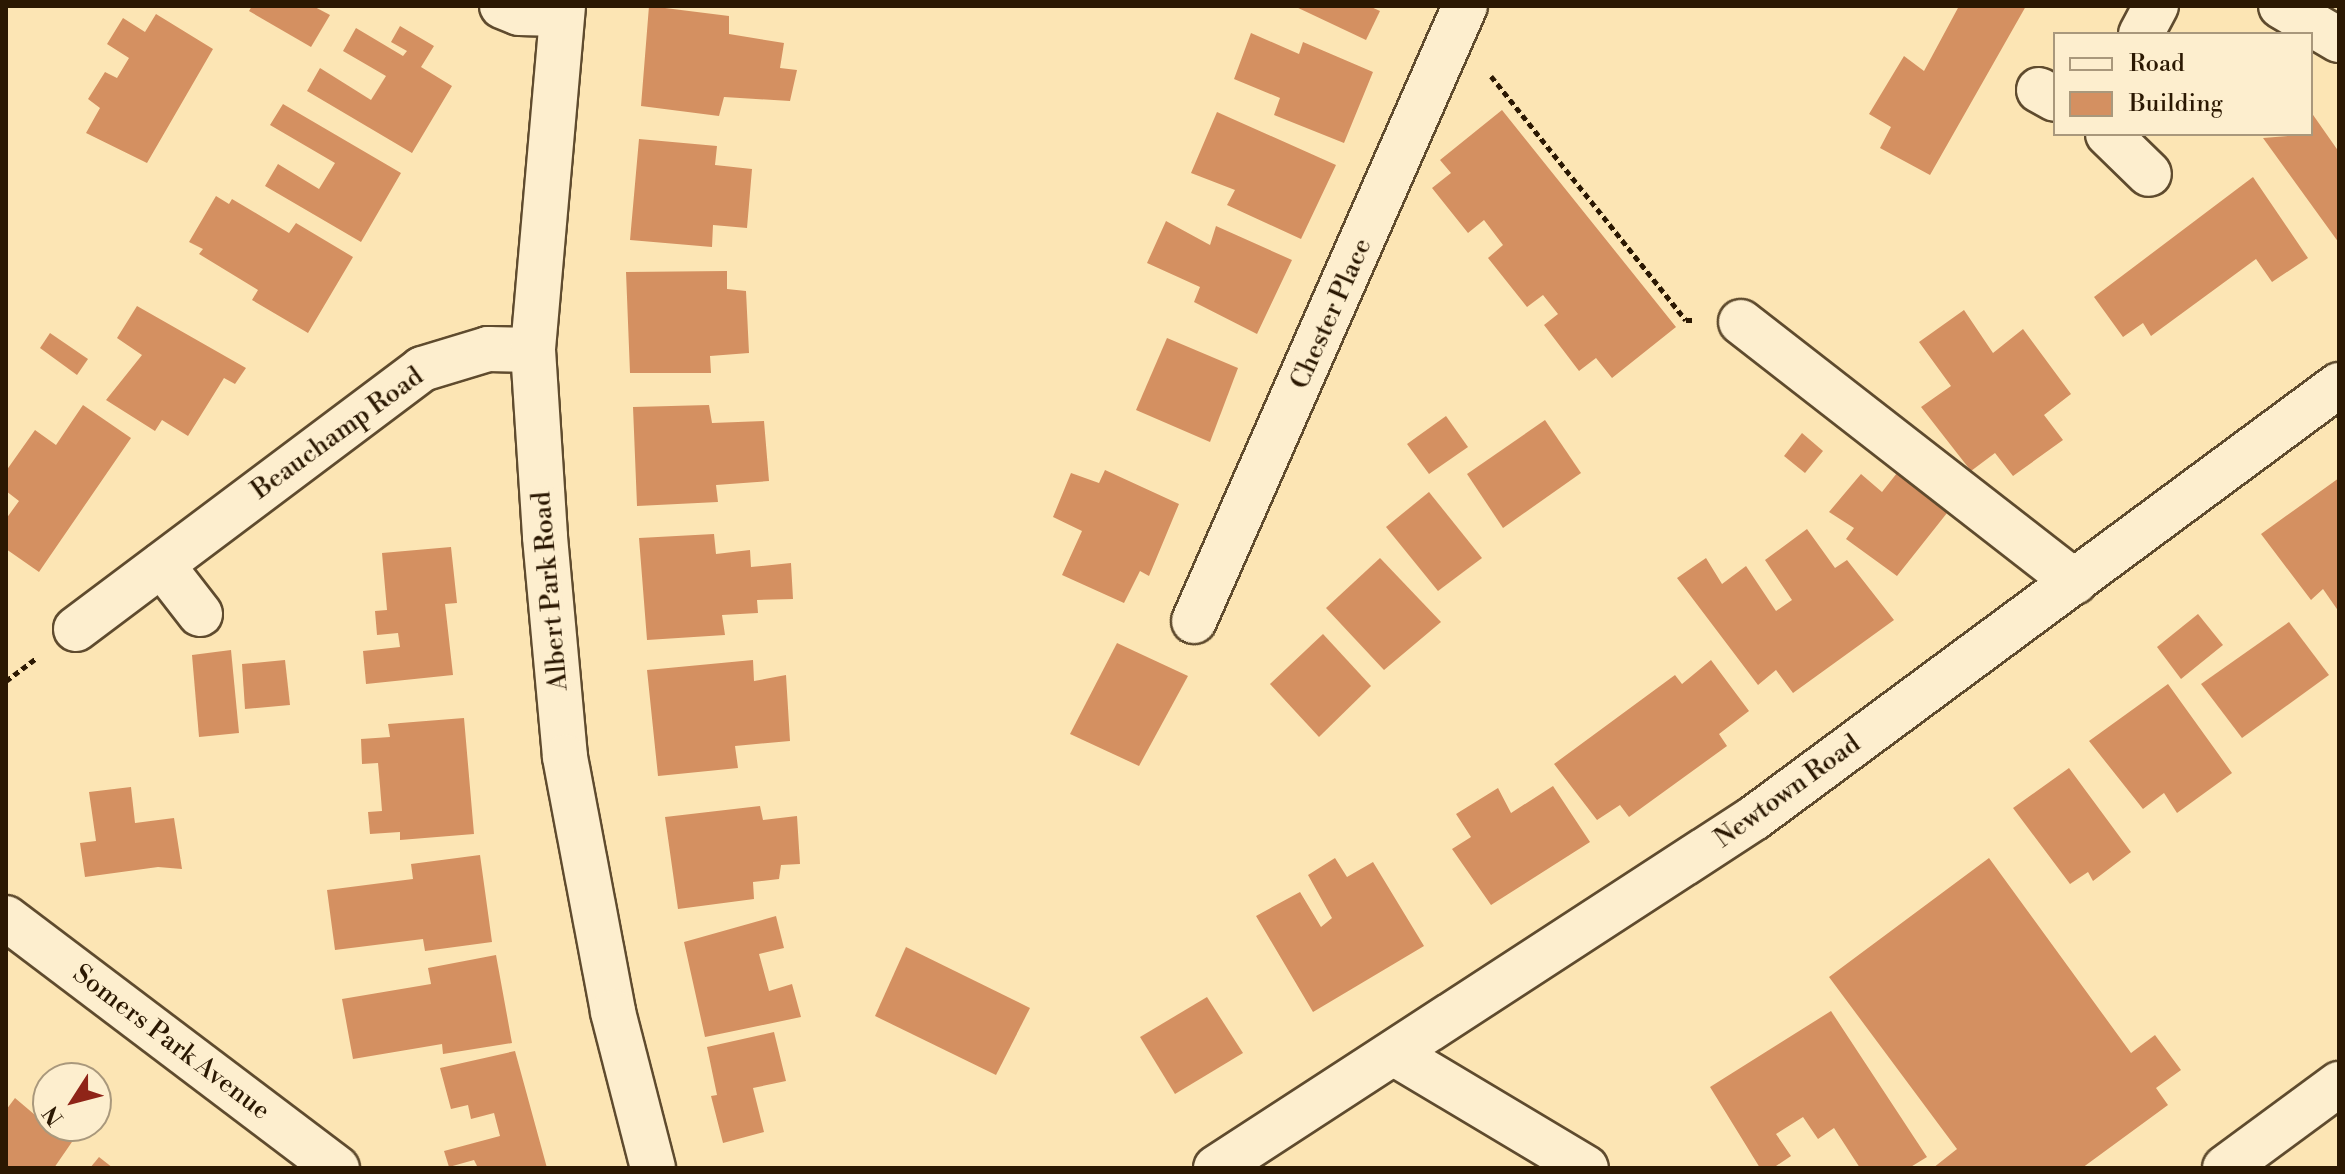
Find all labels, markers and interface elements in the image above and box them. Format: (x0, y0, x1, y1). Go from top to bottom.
legend (2053, 32, 2313, 136)
text: Road (2129, 49, 2185, 79)
text: Building (2129, 89, 2223, 119)
street label: Chester Place (1285, 234, 1379, 394)
street label: Beauchamp Road (246, 361, 430, 507)
street label: Albert Park Road (527, 490, 575, 692)
street label: Newtown Road (1709, 729, 1867, 855)
street label: Somers Park Avenue (66, 959, 276, 1127)
north arrow (32, 1062, 112, 1142)
text: N (38, 1100, 70, 1130)

